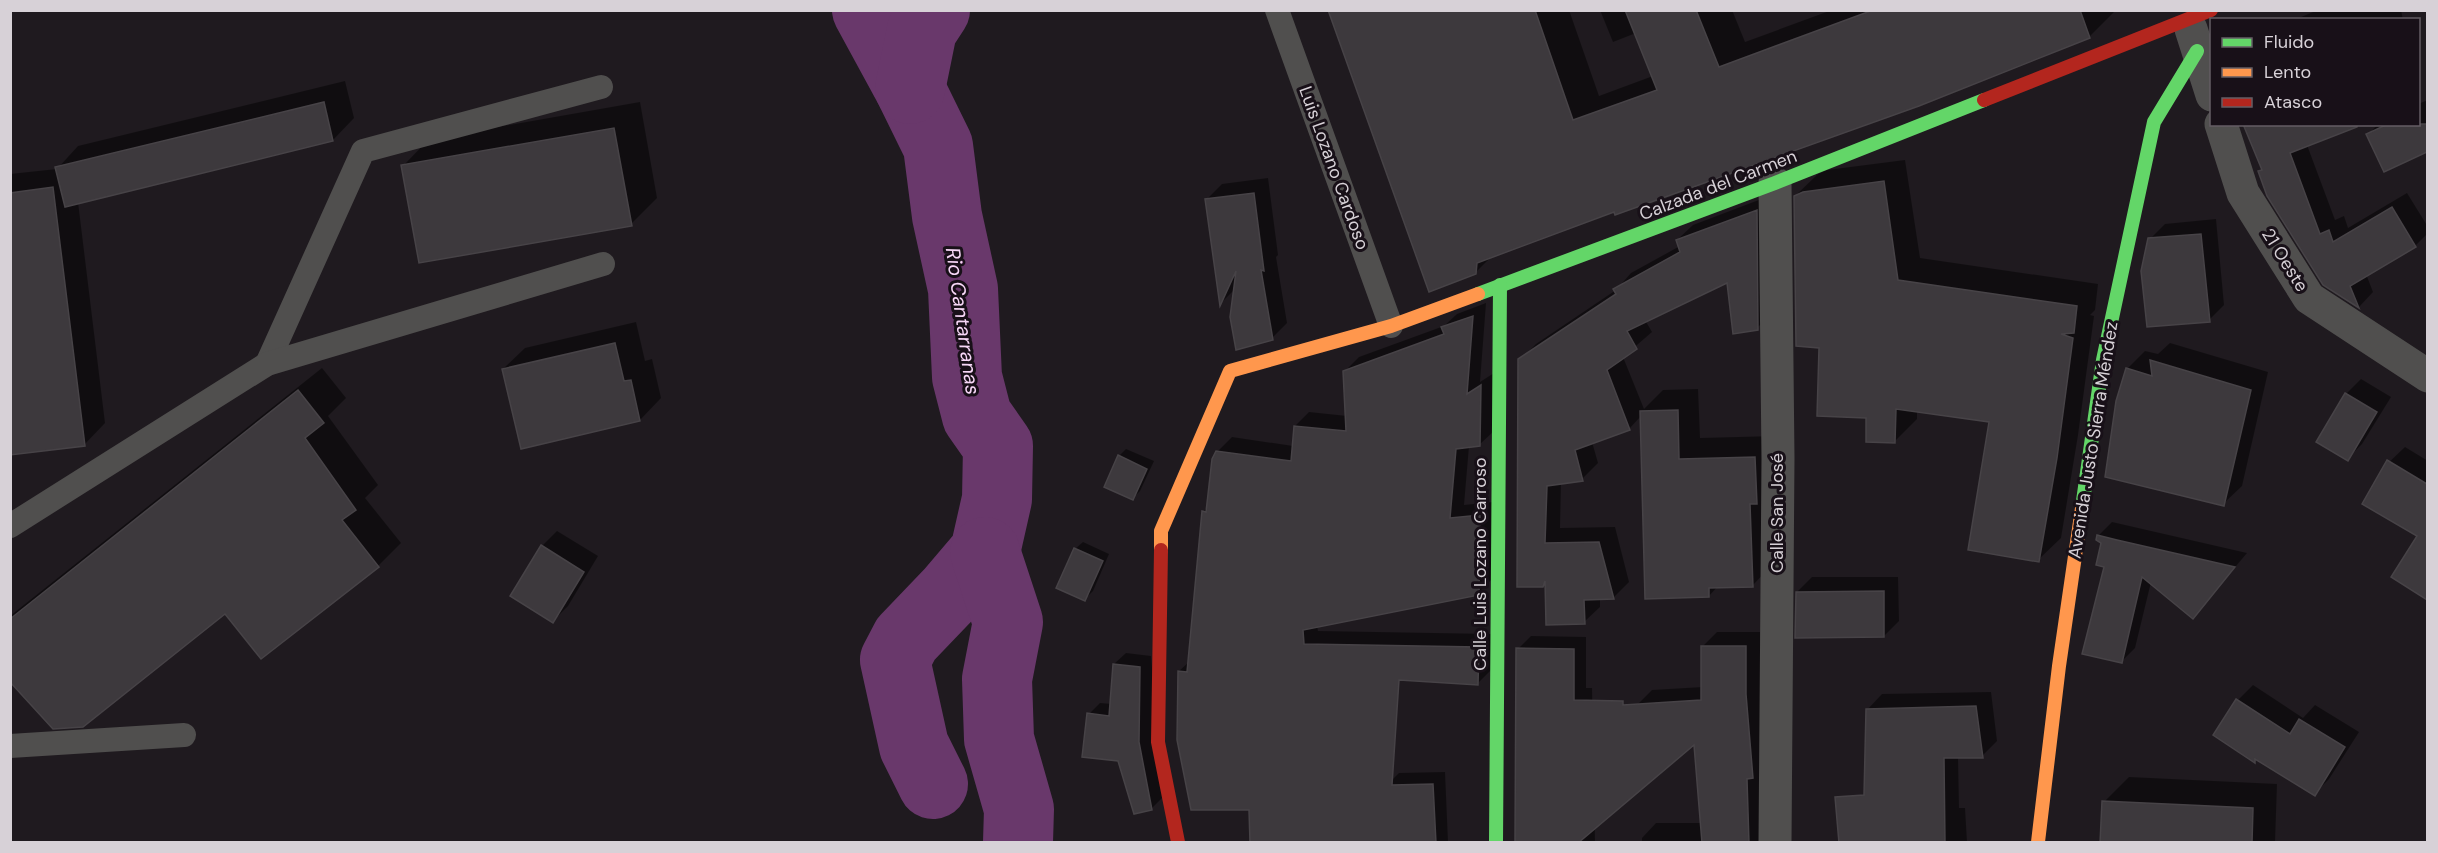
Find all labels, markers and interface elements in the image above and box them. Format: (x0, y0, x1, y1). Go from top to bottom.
legend (2210, 18, 2420, 126)
text: Fluido (2264, 30, 2314, 54)
text: Lento (2264, 60, 2311, 84)
street label: Luis Lozano Cardoso (1293, 83, 1375, 253)
text: Atasco (2264, 90, 2322, 114)
street label: Calzada del Carmen (1636, 144, 1800, 226)
street label: 21 Oeste (2256, 224, 2314, 296)
water label: Rio Cantarranas (940, 246, 986, 396)
street label: Avenida Justo Sierra Méndez (2062, 320, 2124, 560)
street label: Calle San José (1765, 453, 1789, 573)
street label: Calle Luis Lozano Carroso (1468, 457, 1492, 671)

